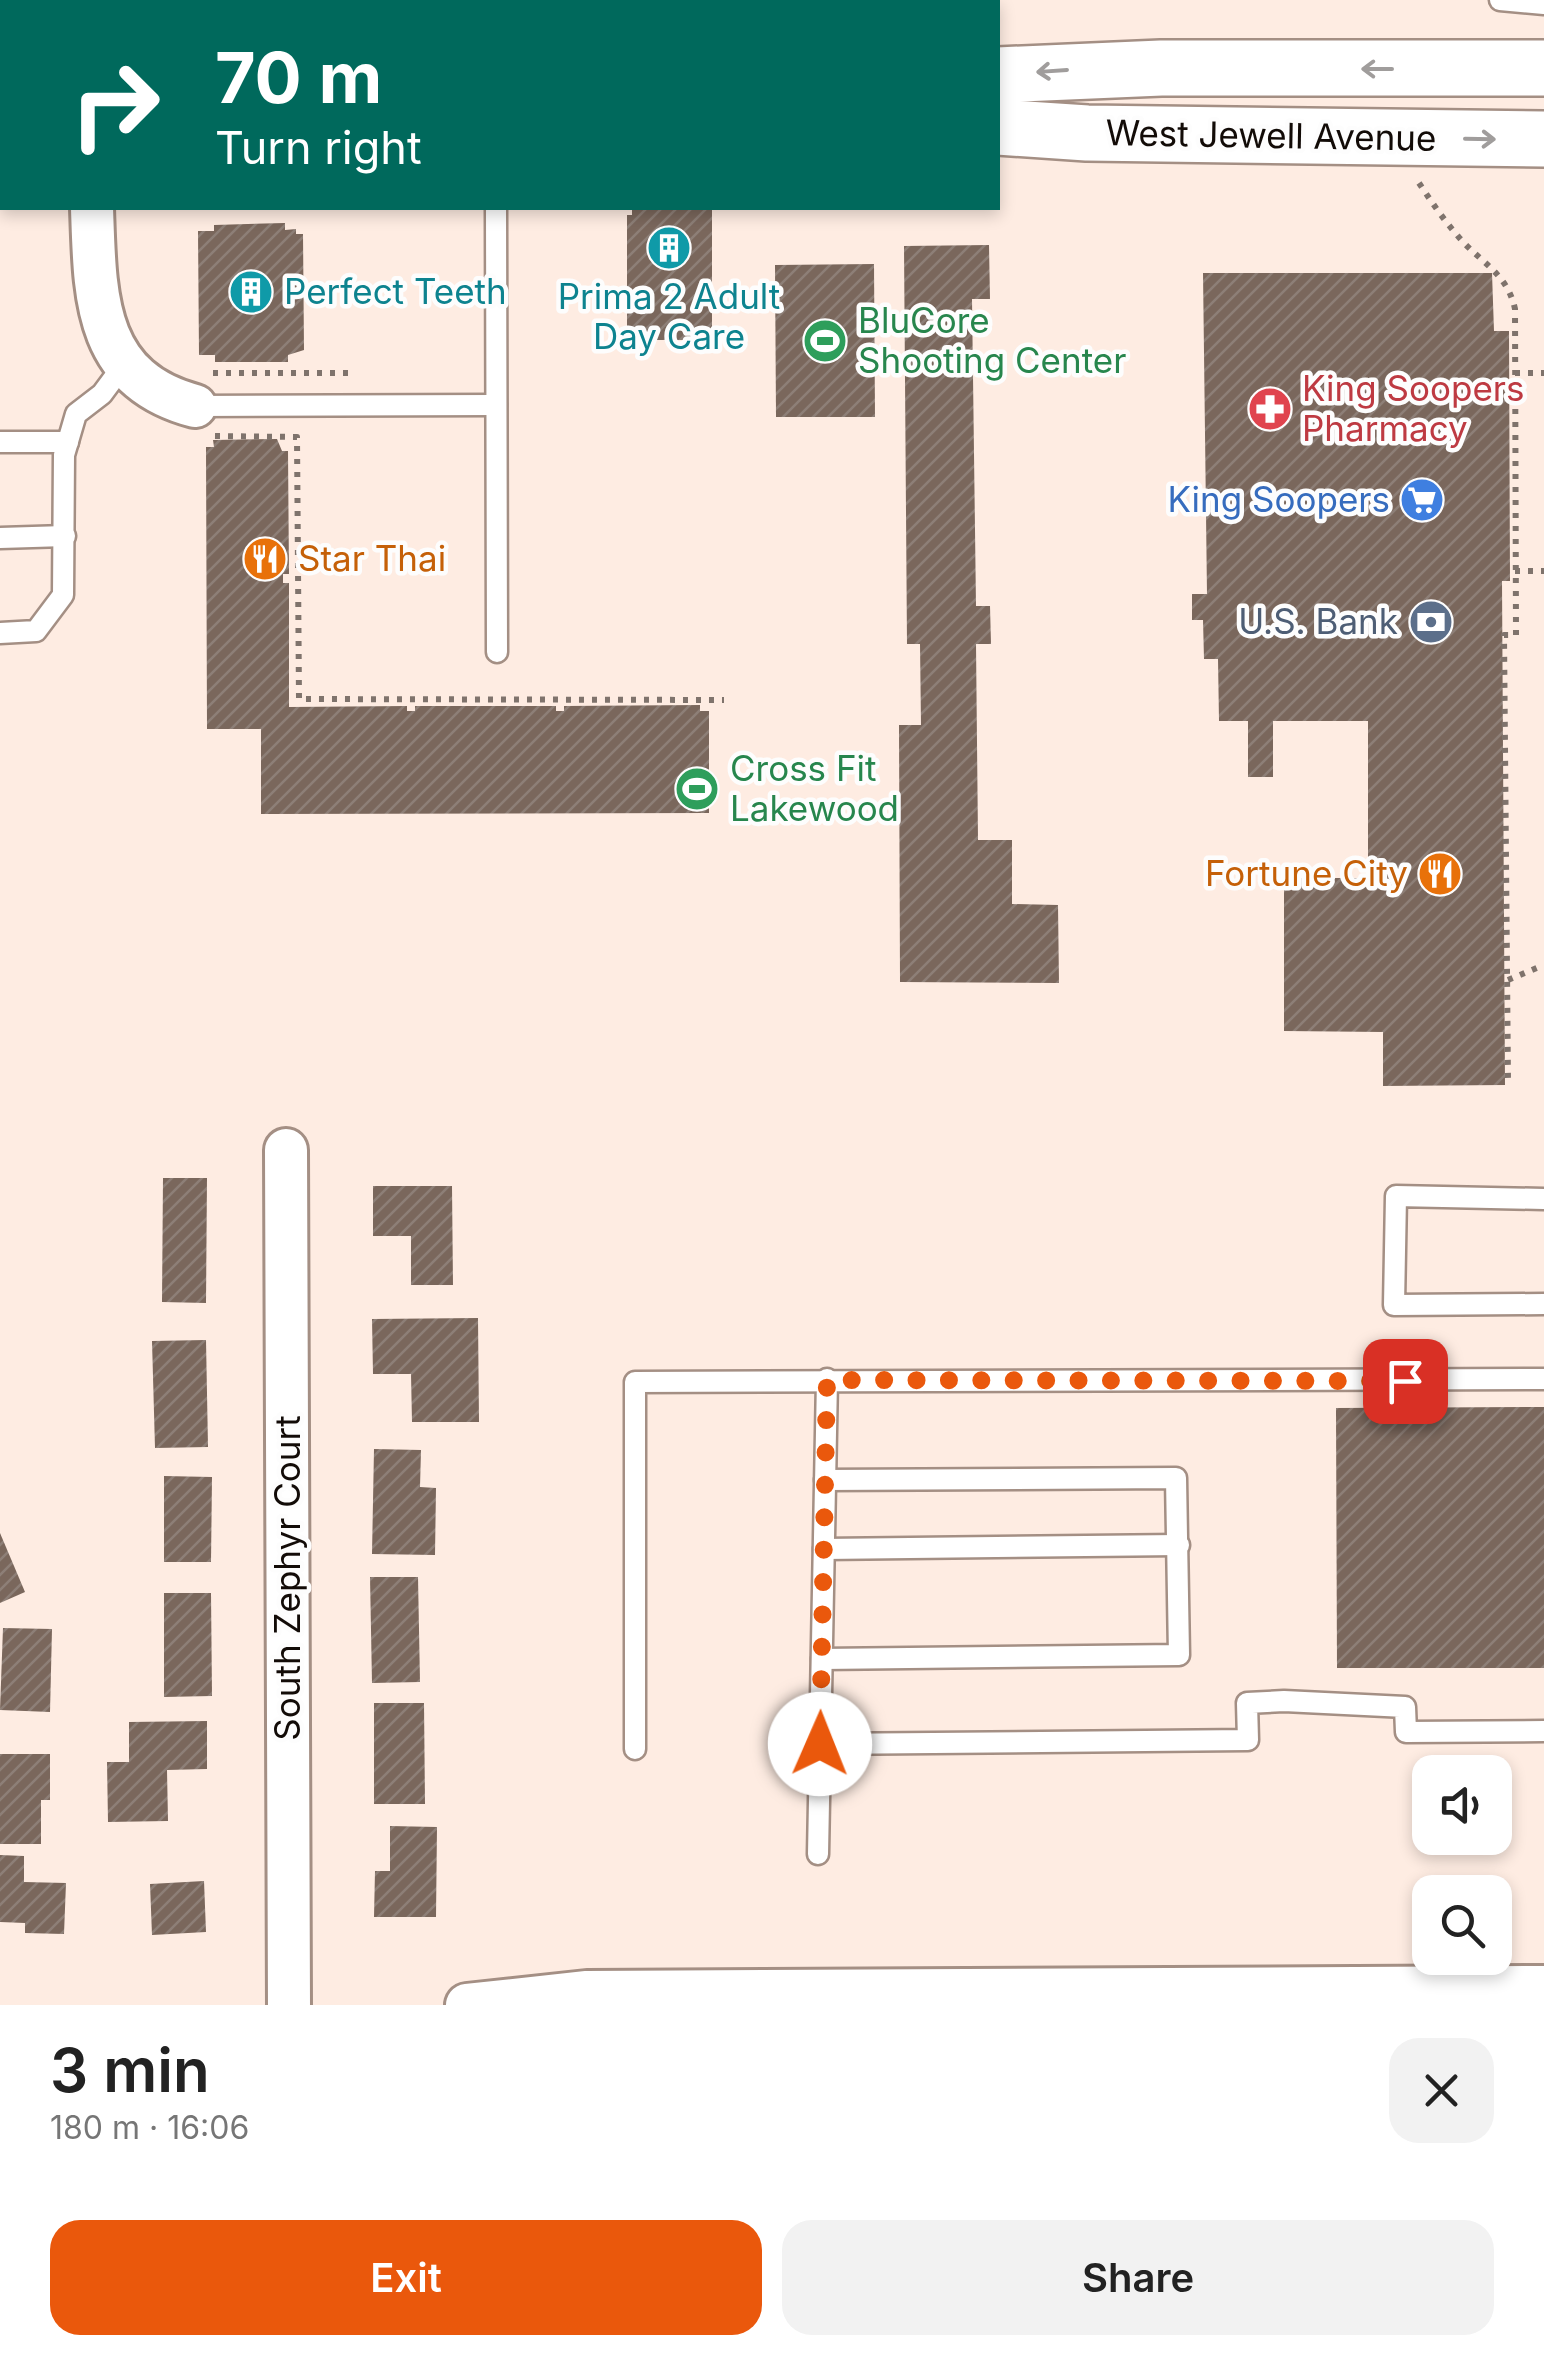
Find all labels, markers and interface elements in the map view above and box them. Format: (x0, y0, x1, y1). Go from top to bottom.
text: 70 m (215, 35, 382, 120)
icon: right (50, 40, 180, 170)
one-way arrow (1361, 60, 1394, 78)
one-way arrow (1036, 62, 1068, 81)
street label: West Jewell Avenue (1105, 111, 1437, 159)
text: Turn right (215, 120, 422, 175)
one-way arrow (1463, 129, 1495, 148)
building icon: Prima 2 Adult Day Care (646, 225, 692, 271)
building icon: Perfect Teeth (228, 269, 274, 315)
place label: Perfect Teeth (284, 270, 507, 312)
place label: Prima 2 Adult Day Care (558, 275, 780, 357)
place label: BluCore Shooting Center (858, 299, 1126, 381)
sports icon: BluCore Shooting Center (802, 318, 848, 364)
place label: King Soopers Pharmacy (1302, 367, 1524, 449)
pharmacy icon: King Soopers Pharmacy (1247, 386, 1293, 432)
supermarket icon: King Soopers (1399, 477, 1445, 523)
place label: King Soopers (1168, 478, 1390, 520)
restaurant icon: Star Thai (242, 536, 288, 582)
place label: Star Thai (298, 537, 446, 579)
bank icon: U.S. Bank (1408, 599, 1454, 645)
place label: U.S. Bank (1238, 600, 1398, 642)
place label: Cross Fit Lakewood (730, 747, 899, 829)
sports icon: Cross Fit Lakewood (674, 766, 720, 812)
restaurant icon: Fortune City (1417, 851, 1463, 897)
place label: Fortune City (1205, 852, 1408, 894)
pin (1363, 1339, 1448, 1424)
icon: arrive (1378, 1354, 1433, 1409)
street label: South Zephyr Court (266, 1415, 308, 1741)
position arrow (768, 1692, 872, 1796)
map controls (1412, 1755, 1512, 1975)
button: sound (1412, 1755, 1512, 1855)
button: search (1412, 1875, 1512, 1975)
text: 3 min (50, 2034, 210, 2106)
button: close (1389, 2038, 1494, 2143)
text: 180 m · 16:06 (50, 2108, 249, 2147)
button: Exit (50, 2220, 762, 2335)
button: Share (782, 2220, 1494, 2335)

